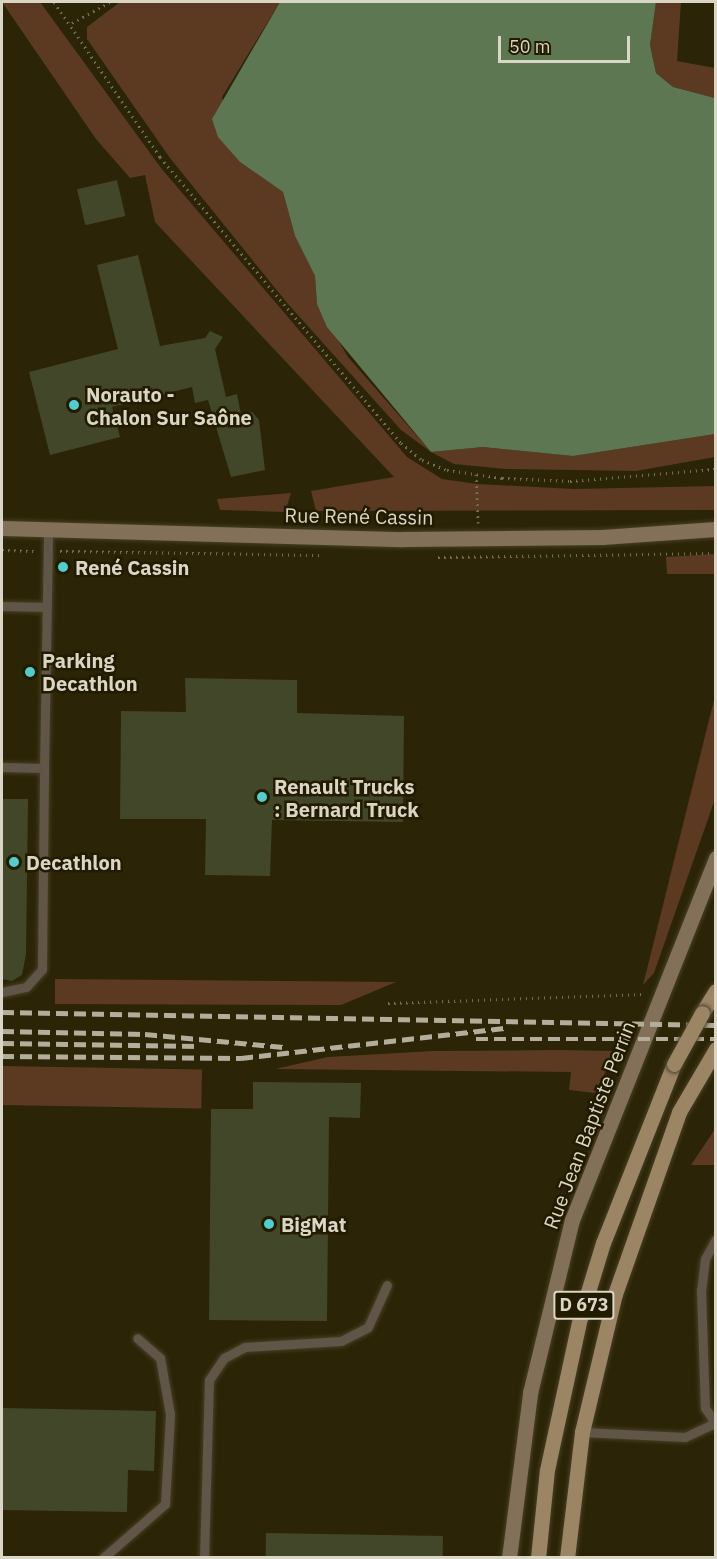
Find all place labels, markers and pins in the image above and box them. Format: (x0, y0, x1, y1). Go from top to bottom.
place label: Norauto - Chalon Sur Saône (86, 382, 252, 429)
marker: Norauto - Chalon Sur Saône (67, 398, 81, 412)
place label: René Cassin (75, 555, 189, 579)
marker: René Cassin (56, 560, 70, 574)
place label: Parking Decathlon (42, 648, 138, 695)
marker: Parking Decathlon (23, 665, 37, 679)
place label: Renault Trucks : Bernard Truck (274, 774, 419, 821)
marker: Renault Trucks : Bernard Truck (255, 790, 269, 804)
place label: Decathlon (26, 850, 122, 874)
marker: Decathlon (7, 855, 21, 869)
place label: BigMat (281, 1212, 346, 1236)
marker: BigMat (262, 1217, 276, 1231)

